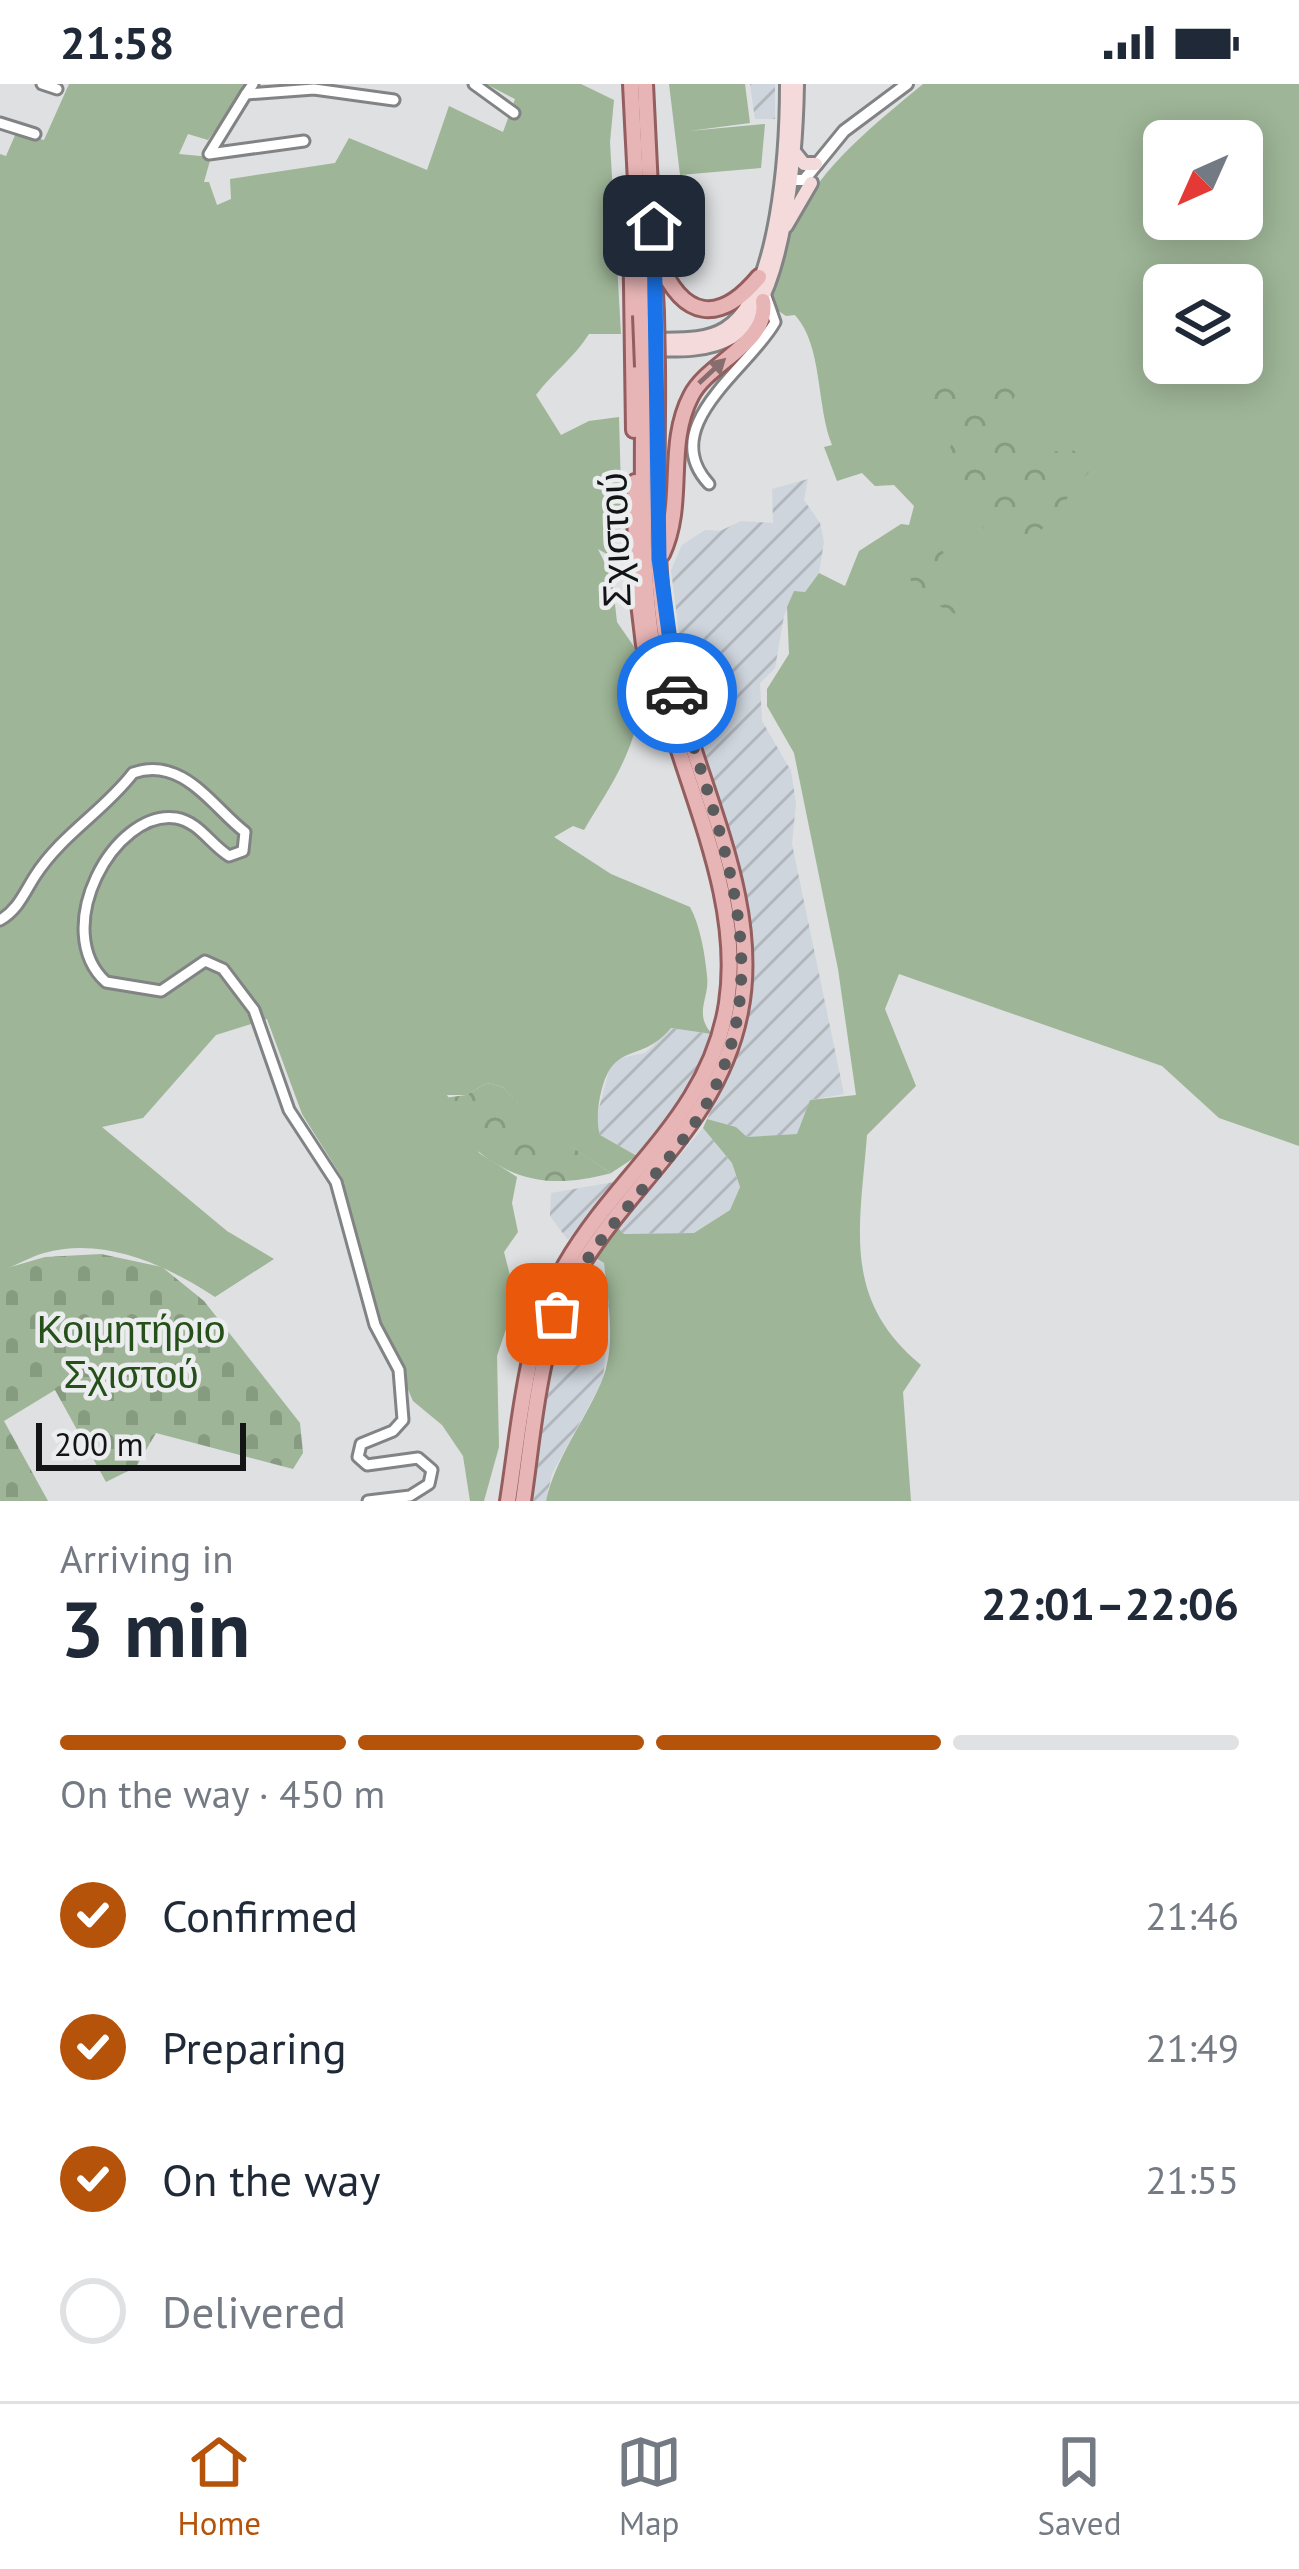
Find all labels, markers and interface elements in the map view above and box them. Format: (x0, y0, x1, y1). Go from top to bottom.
text: 21:58 (60, 13, 174, 71)
north arrow (1143, 120, 1263, 240)
map controls (1143, 120, 1263, 384)
pin (603, 175, 705, 277)
icon: home (621, 193, 687, 259)
button: layers (1143, 264, 1263, 384)
one-way arrow (697, 358, 726, 385)
street label: Σχιστού (586, 472, 642, 608)
courier (617, 633, 737, 753)
icon: car (644, 660, 710, 726)
pin (506, 1263, 608, 1365)
icon: bag (524, 1281, 590, 1347)
park label: Κοιμητήριο Σχιστού (37, 1303, 225, 1399)
scale bar (36, 1417, 246, 1470)
text: 200 m (54, 1422, 144, 1465)
text: Arriving in (60, 1533, 234, 1584)
text: 22:01–22:06 (981, 1574, 1239, 1632)
text: 3 min (60, 1578, 250, 1679)
text: On the way · 450 m (60, 1768, 385, 1819)
icon: check (60, 1882, 126, 1948)
text: Confirmed (162, 1886, 358, 1944)
text: 21:46 (1145, 1890, 1239, 1941)
icon: check (60, 2014, 126, 2080)
text: Preparing (162, 2018, 347, 2076)
text: 21:49 (1145, 2022, 1239, 2073)
icon: check (60, 2146, 126, 2212)
text: On the way (162, 2150, 381, 2208)
text: 21:55 (1145, 2154, 1239, 2205)
text: Delivered (162, 2282, 346, 2340)
tab: Home (178, 2429, 261, 2544)
tab: Map (616, 2429, 682, 2544)
tab: Saved (1037, 2429, 1121, 2544)

